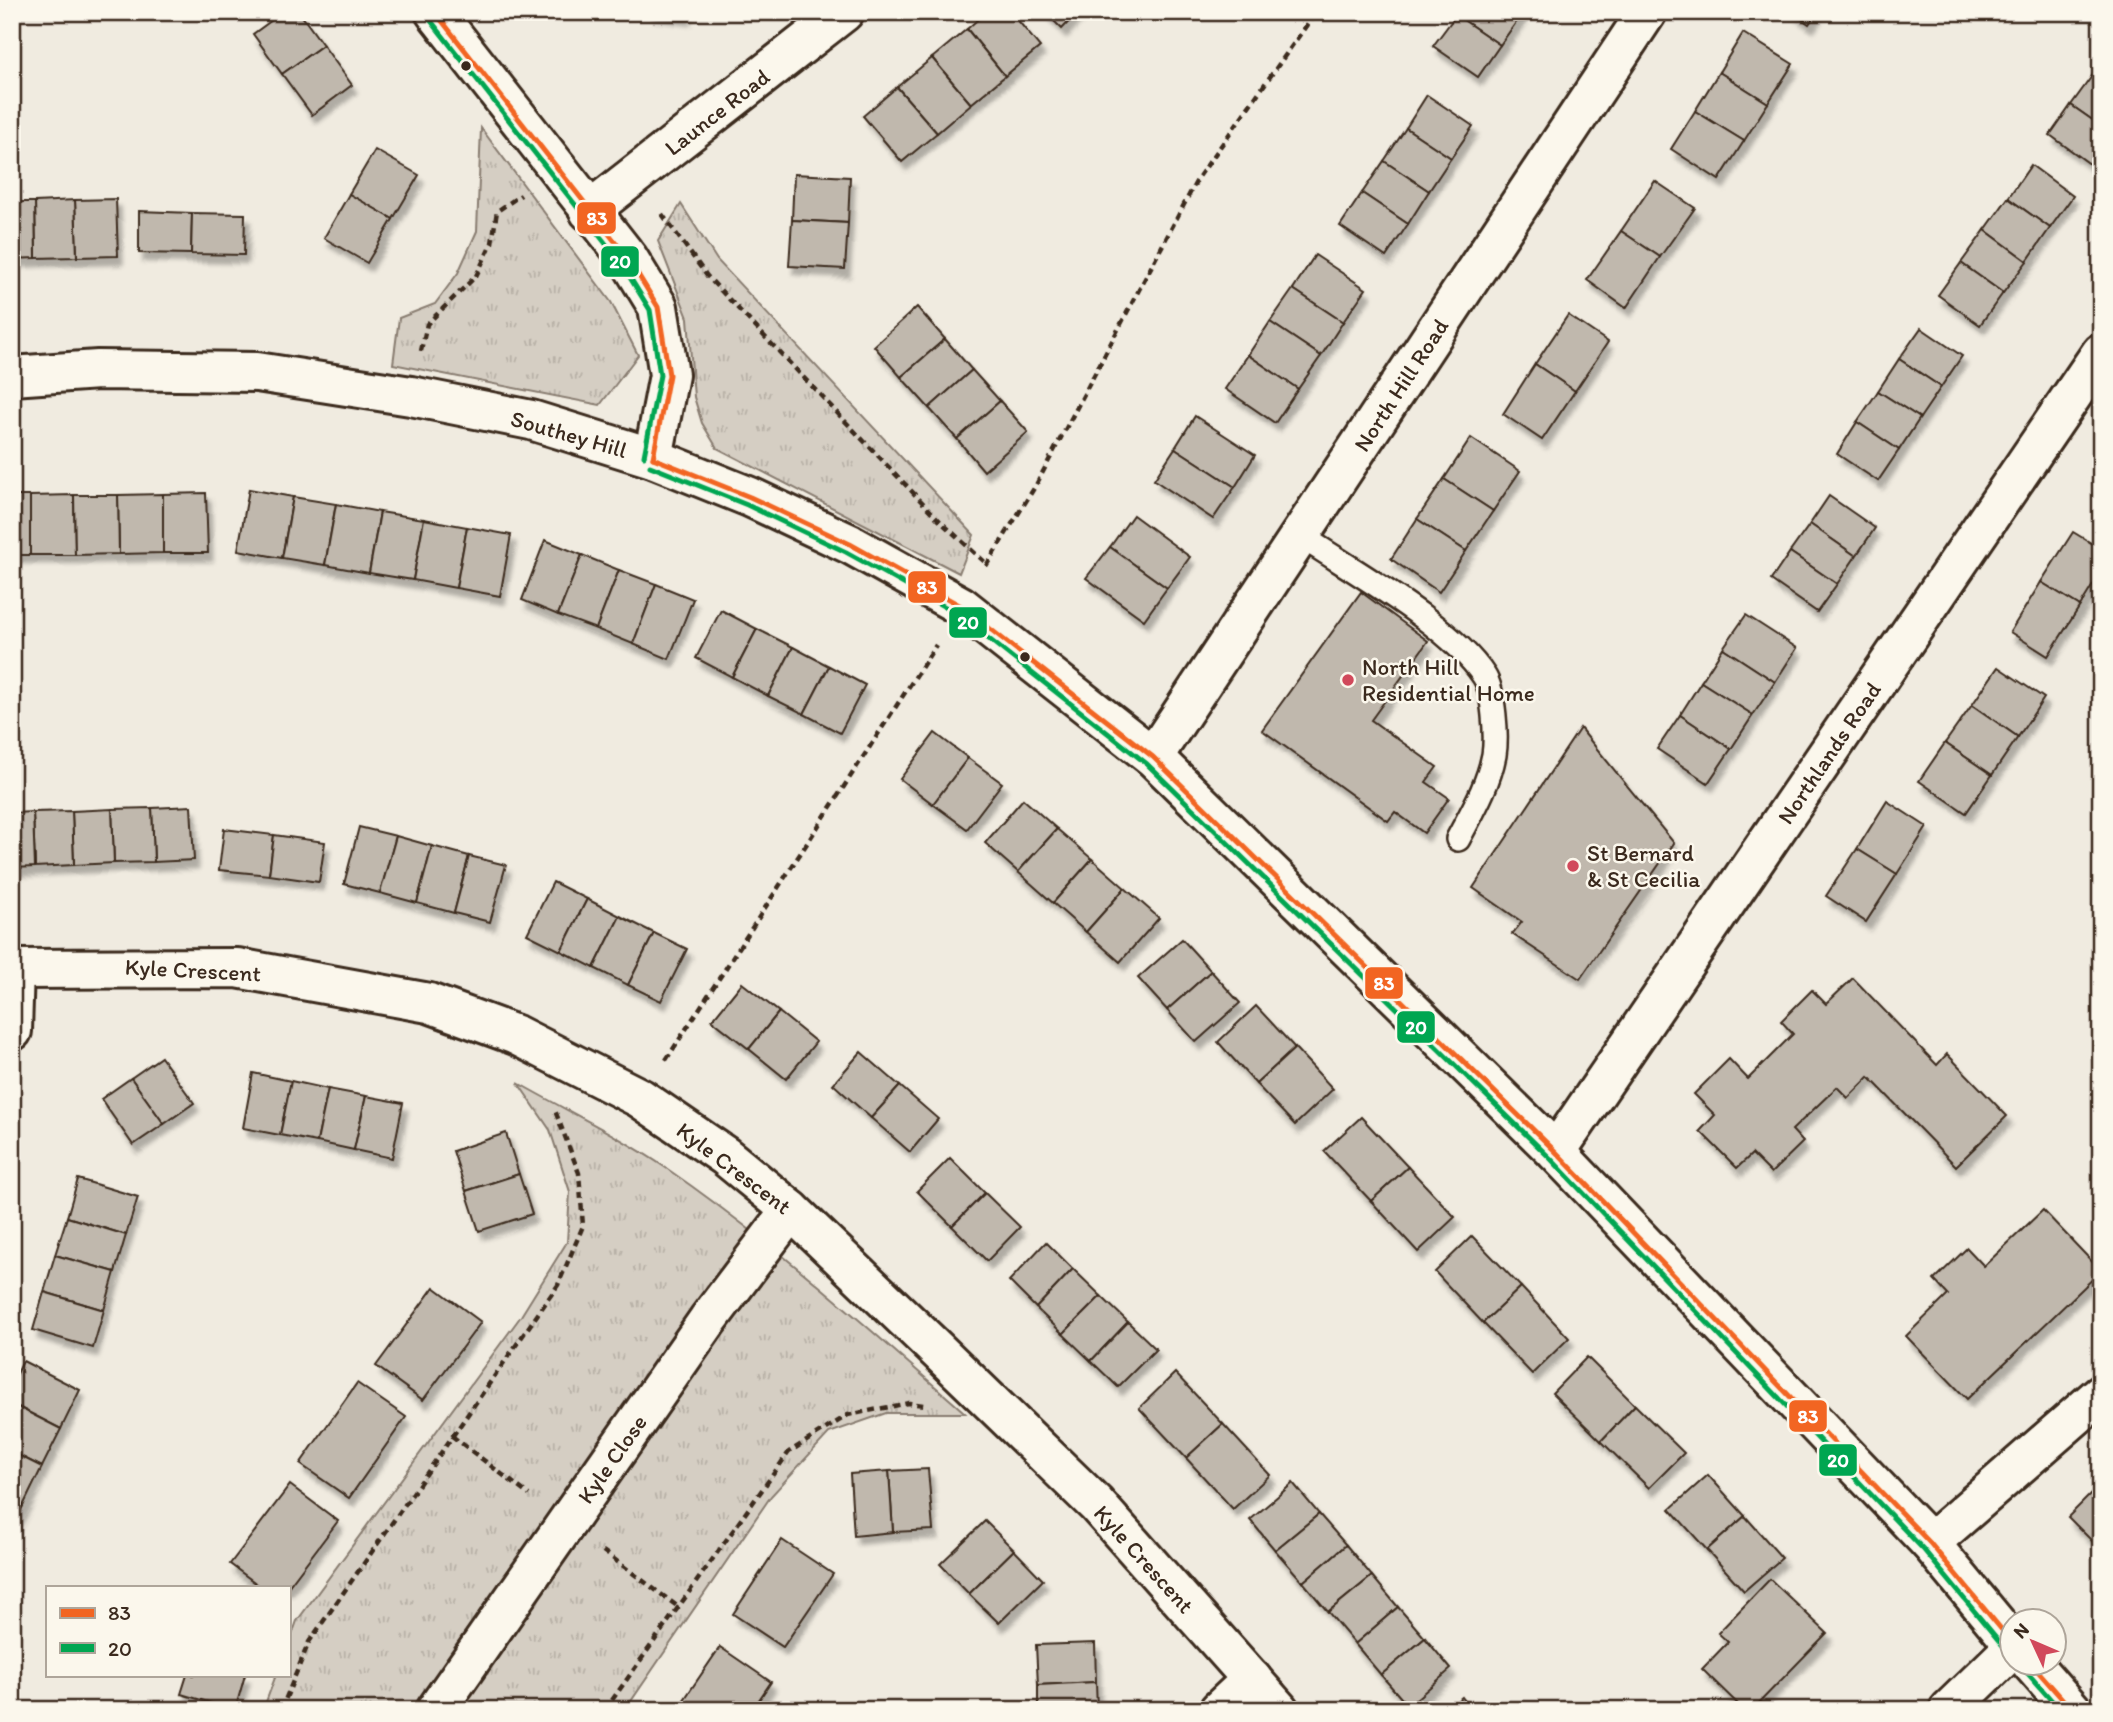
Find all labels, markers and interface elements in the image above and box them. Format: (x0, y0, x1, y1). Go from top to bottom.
unlabelled marker (459, 59, 473, 73)
street label: Launce Road (659, 62, 775, 162)
line badge: 83 (576, 201, 617, 235)
text: 83 (587, 207, 607, 230)
line badge: 20 (600, 245, 640, 278)
text: 20 (609, 250, 631, 273)
street label: North Hill Road (1348, 313, 1455, 457)
street label: Southey Hill (508, 404, 631, 464)
line badge: 83 (907, 570, 947, 604)
text: 83 (917, 576, 937, 599)
line badge: 20 (948, 606, 988, 639)
text: 20 (957, 611, 979, 634)
unlabelled marker (1018, 650, 1032, 664)
place label: North Hill Residential Home (1362, 653, 1535, 707)
marker: North Hill Residential Home (1340, 672, 1356, 688)
street label: Northlands Road (1771, 677, 1887, 829)
place label: St Bernard & St Cecilia (1587, 839, 1700, 893)
marker: St Bernard & St Cecilia (1565, 858, 1581, 874)
street label: Kyle Crescent (124, 952, 262, 988)
line badge: 83 (1364, 966, 1404, 1000)
text: 83 (1374, 972, 1394, 995)
line badge: 20 (1396, 1010, 1436, 1044)
text: 20 (1405, 1016, 1427, 1039)
street label: Kyle Crescent (671, 1116, 797, 1220)
line badge: 83 (1788, 1399, 1828, 1433)
text: 83 (1798, 1405, 1818, 1428)
street label: Kyle Close (571, 1409, 653, 1509)
line badge: 20 (1818, 1443, 1858, 1477)
text: 20 (1827, 1449, 1849, 1472)
street label: Kyle Crescent (1088, 1499, 1200, 1619)
legend (46, 1586, 290, 1676)
text: 83 (108, 1600, 131, 1625)
north arrow (1997, 1606, 2068, 1676)
text: N (2008, 1618, 2034, 1643)
text: 20 (108, 1636, 132, 1661)

